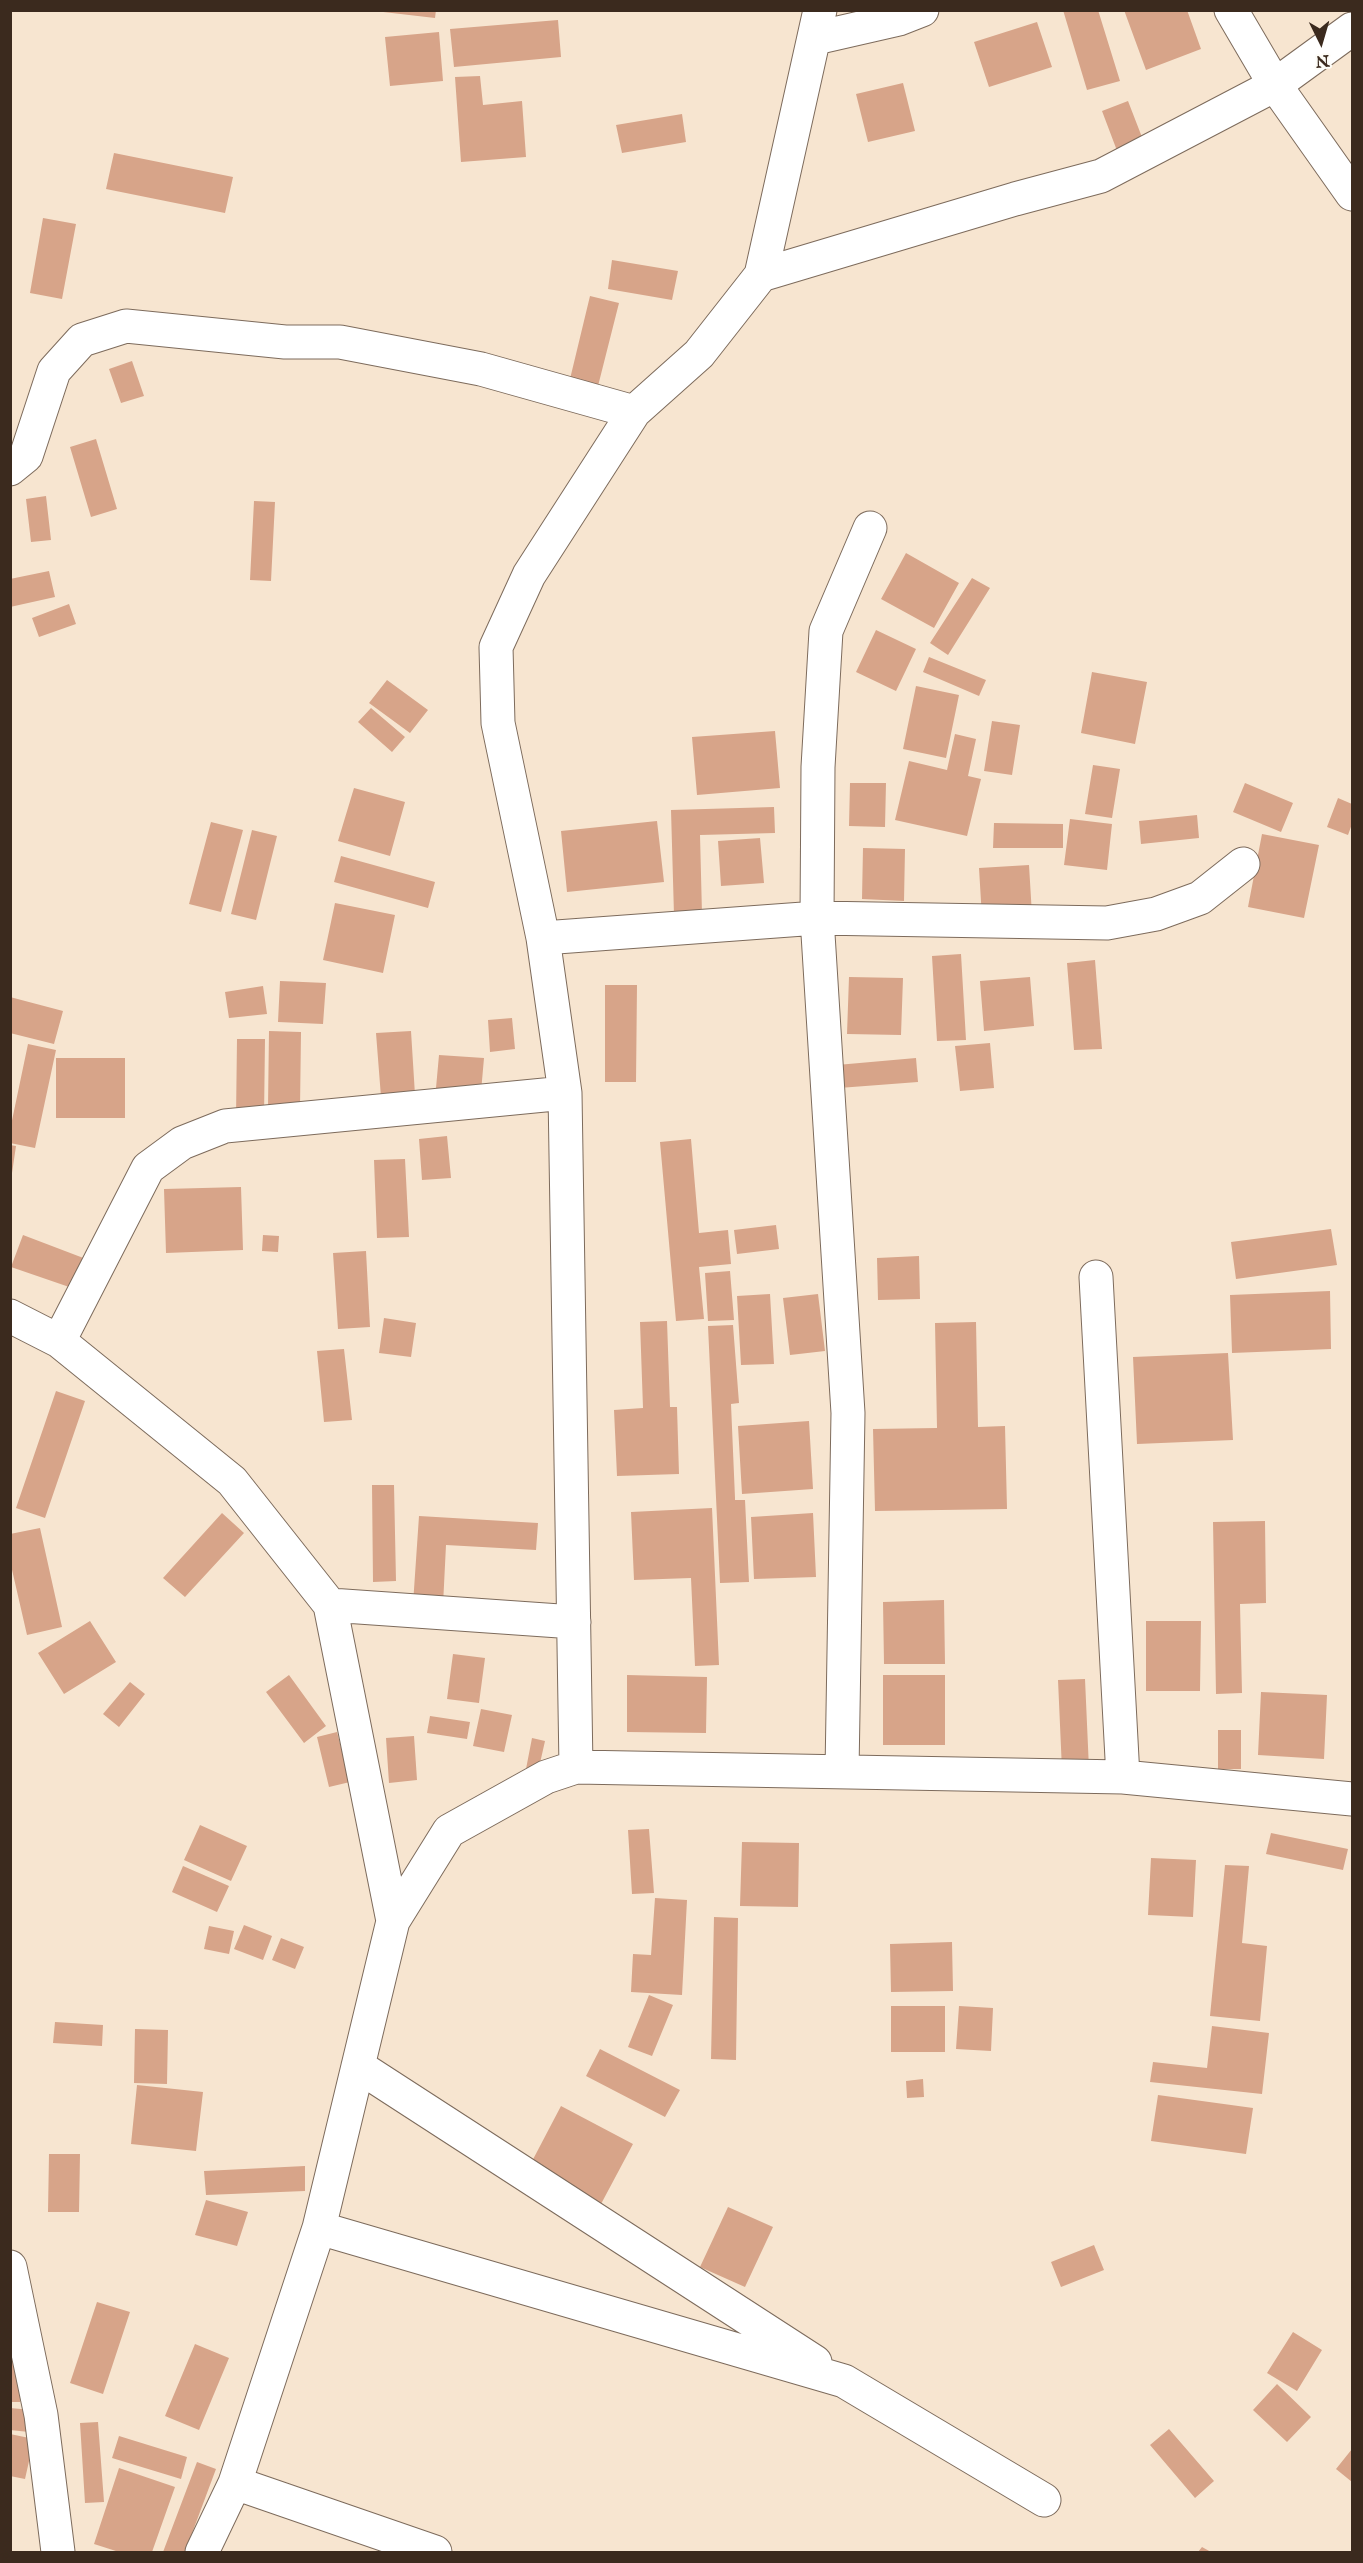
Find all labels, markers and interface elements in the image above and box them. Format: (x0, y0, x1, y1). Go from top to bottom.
north arrow (1291, 12, 1351, 72)
text: N (1315, 49, 1330, 70)

